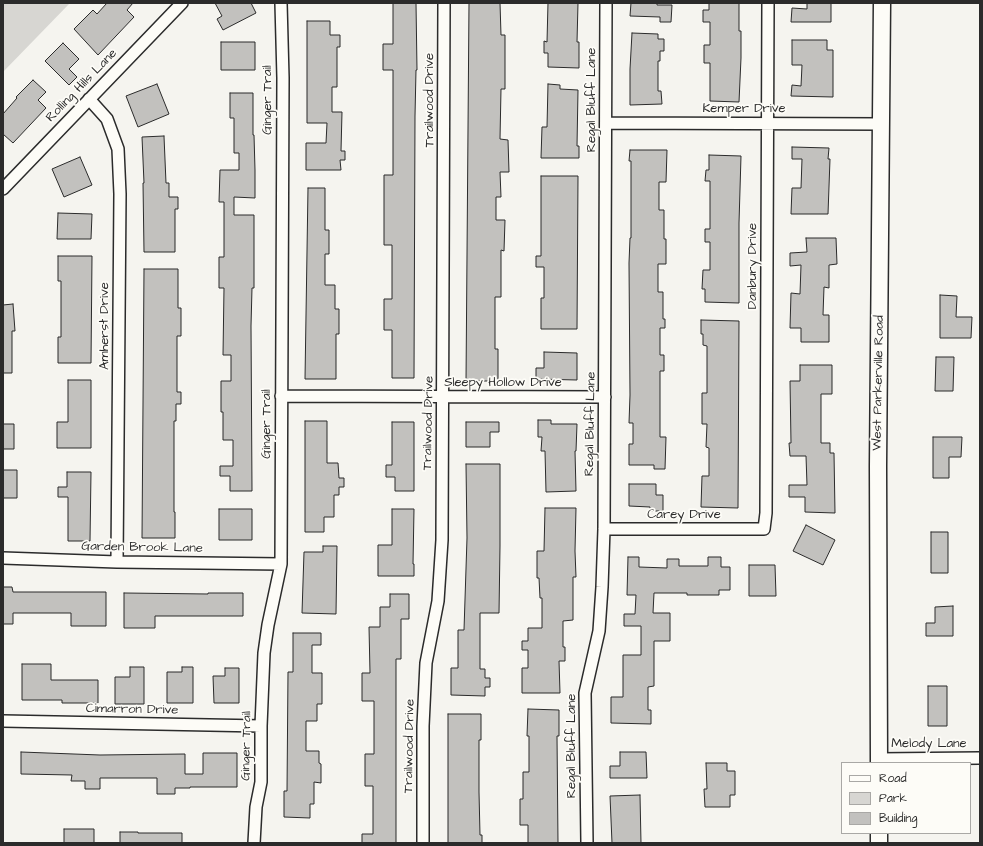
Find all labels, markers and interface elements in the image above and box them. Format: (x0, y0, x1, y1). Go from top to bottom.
street label: Rolling Hills Lane (43, 46, 121, 126)
street label: Regal Bluff Lane (584, 48, 600, 152)
street label: Trailwood Drive (422, 53, 438, 147)
street label: Ginger Trail (260, 65, 276, 135)
street label: Kemper Drive (702, 101, 786, 117)
street label: Danbury Drive (745, 223, 761, 309)
street label: Amherst Drive (97, 282, 113, 370)
street label: West Parkerville Road (870, 315, 888, 451)
street label: Regal Bluff Lane (582, 372, 600, 476)
street label: Sleepy Hollow Drive (444, 375, 562, 391)
street label: Trailwood Drive (420, 376, 438, 470)
street label: Ginger Trail (259, 389, 275, 459)
street label: Carey Drive (647, 507, 721, 523)
street label: Garden Brook Lane (81, 539, 203, 557)
street label: Regal Bluff Lane (564, 694, 580, 798)
street label: Trailwood Drive (401, 699, 419, 793)
street label: Cimarron Drive (86, 701, 178, 719)
street label: Ginger Trail (239, 711, 255, 781)
street label: Melody Lane (891, 736, 967, 752)
legend (841, 762, 971, 834)
text: Road (879, 770, 907, 787)
text: Park (879, 790, 907, 807)
text: Building (879, 810, 917, 827)

